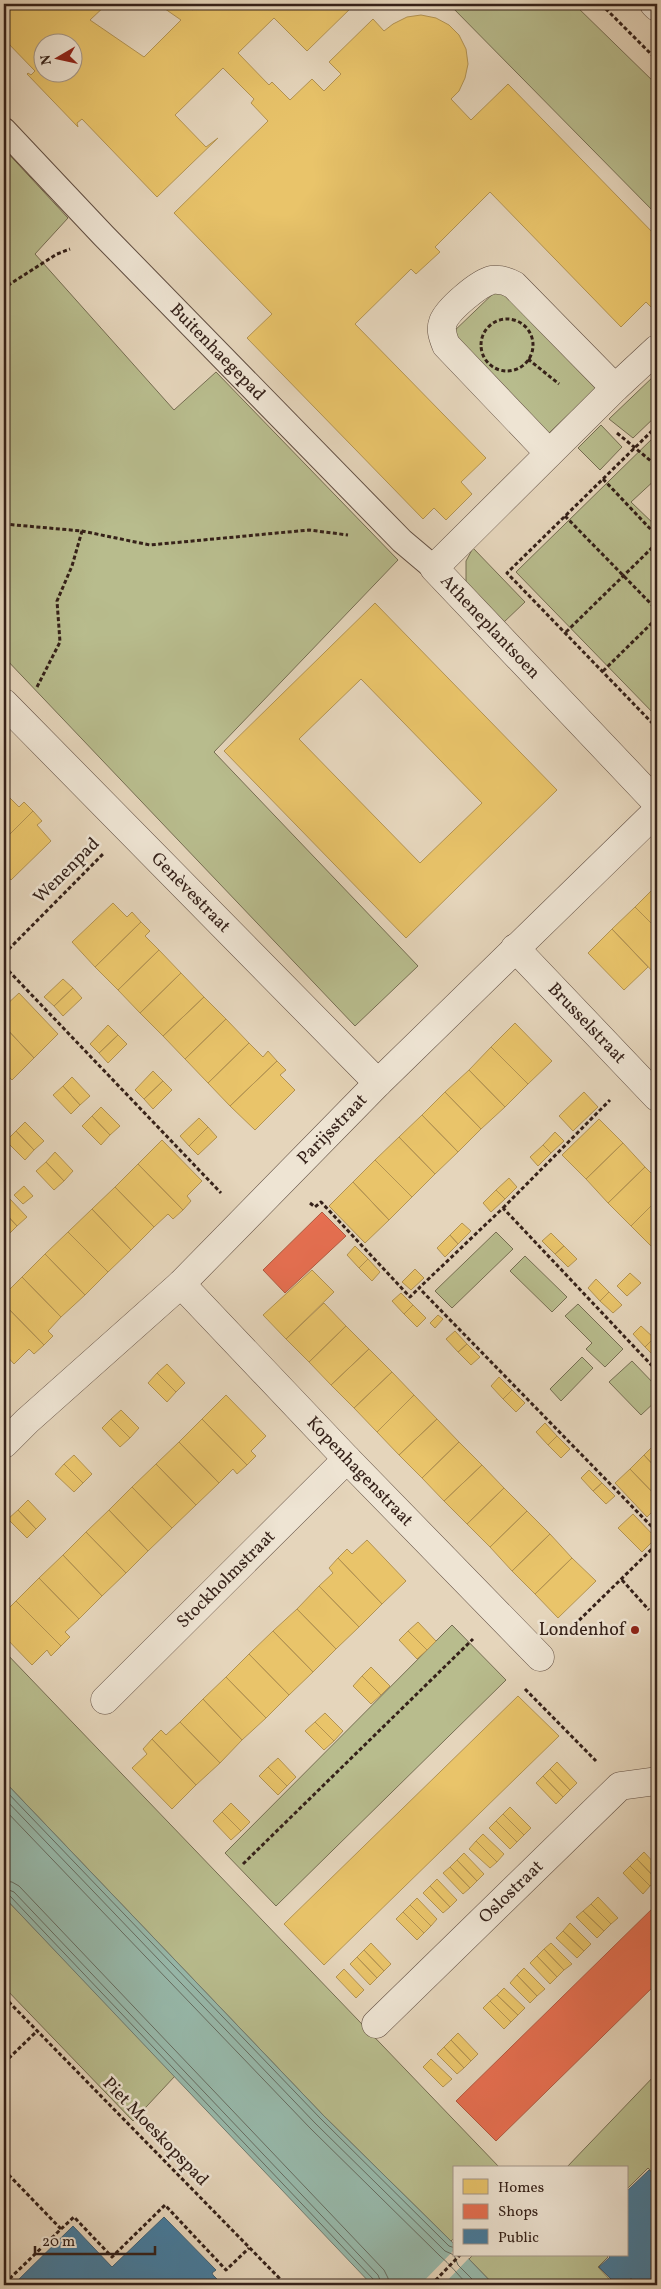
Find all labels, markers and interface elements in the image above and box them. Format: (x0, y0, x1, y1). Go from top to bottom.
north arrow (32, 32, 82, 82)
text: N (36, 53, 57, 66)
street label: Buitenhaegepad (164, 298, 271, 406)
street label: Atheneplantsoen (434, 569, 546, 685)
street label: Wenenpad (28, 832, 106, 910)
street label: Genèvestraat (145, 847, 236, 939)
street label: Brusselstraat (542, 977, 632, 1070)
street label: Parijsstraat (292, 1088, 373, 1171)
street label: Kopenhagenstraat (300, 1411, 419, 1532)
street label: Stockholmstraat (171, 1525, 281, 1634)
place label: Londenhof (539, 1618, 627, 1643)
marker: Londenhof (629, 1624, 641, 1636)
street label: Oslostraat (473, 1855, 549, 1929)
street label: Piet Moeskopspad (96, 2072, 214, 2192)
legend (453, 2166, 628, 2256)
text: Homes (498, 2178, 544, 2199)
text: Shops (498, 2202, 538, 2223)
scale bar (35, 2224, 155, 2256)
text: Public (498, 2228, 539, 2249)
text: 20 m (42, 2232, 75, 2253)

